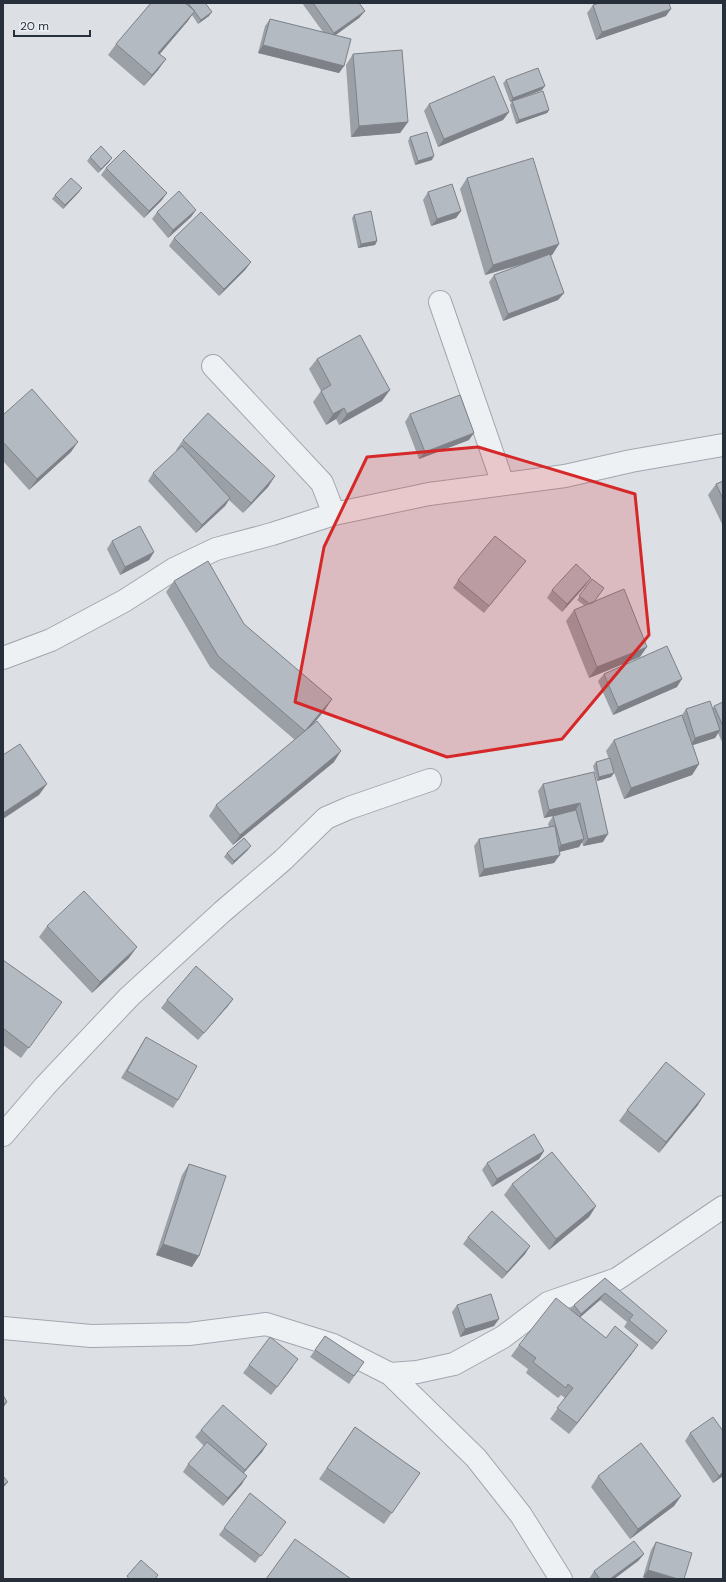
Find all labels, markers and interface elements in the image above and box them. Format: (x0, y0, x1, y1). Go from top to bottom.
scale bar (14, 12, 90, 38)
text: 20 m (20, 18, 49, 34)

